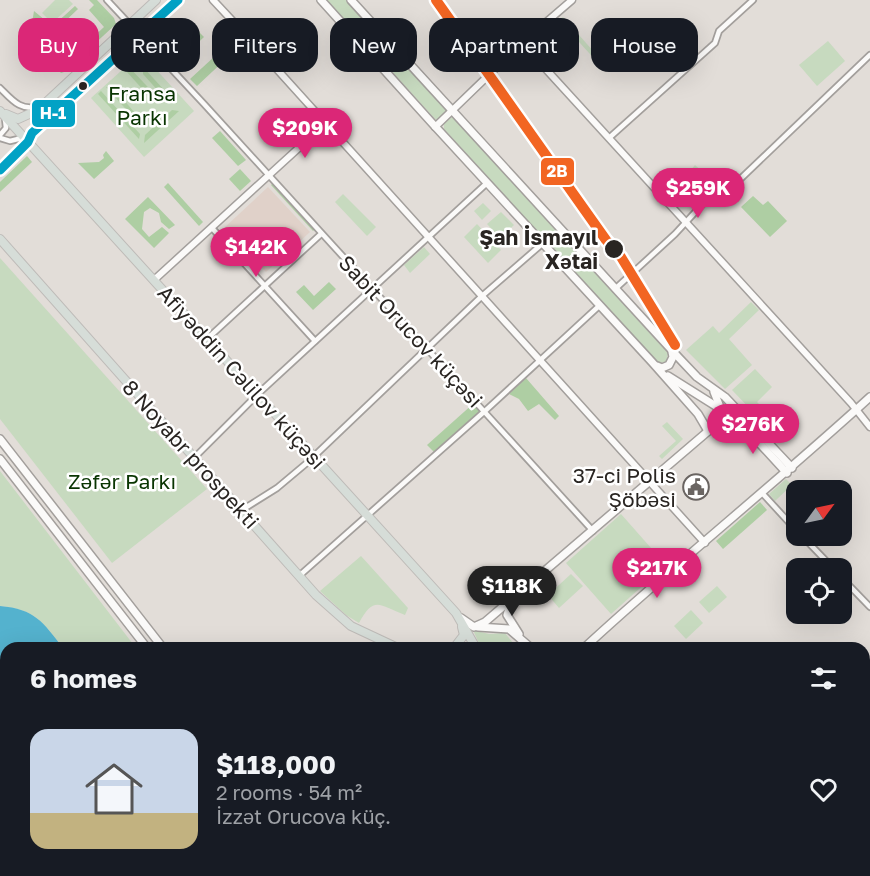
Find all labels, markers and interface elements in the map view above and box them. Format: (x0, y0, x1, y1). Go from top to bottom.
chip: Buy (18, 18, 99, 72)
chip: Rent (111, 18, 200, 72)
chip: Filters (212, 18, 318, 72)
chip: New (330, 18, 417, 72)
chip: Apartment (429, 18, 579, 72)
chip: House (591, 18, 698, 72)
unlabelled marker (77, 80, 89, 92)
park label: Fransa Parkı (108, 80, 176, 130)
line badge: H-1 (31, 99, 76, 128)
text: H-1 (40, 103, 66, 123)
pin: $209K (263, 108, 347, 159)
text: $209K (272, 115, 338, 139)
line badge: 2B (540, 157, 575, 186)
text: 2B (546, 161, 568, 181)
pin: $259K (656, 168, 740, 219)
text: $259K (666, 175, 731, 199)
place label: Şah İsmayıl Xətai (479, 224, 598, 274)
pin: $142K (214, 227, 298, 278)
text: $142K (225, 234, 287, 258)
marker: Şah İsmayıl Xətai (603, 238, 625, 260)
street label: Sabit Orucov küçəsi (334, 249, 488, 413)
street label: Afiyəddin Cəlilov küçəsi (153, 280, 331, 474)
street label: 8 Noyabr prospekti (117, 374, 265, 534)
pin: $276K (711, 404, 795, 455)
text: $276K (721, 411, 785, 435)
place label: 37-ci Polis Şöbəsi (573, 462, 676, 512)
park label: Zəfər Parkı (68, 468, 176, 494)
public building icon: 37-ci Polis Şöbəsi (681, 472, 711, 502)
north arrow (786, 480, 852, 546)
map controls (786, 480, 852, 624)
pin: $217K (615, 548, 699, 599)
text: $217K (626, 555, 688, 579)
button: locate (786, 558, 852, 624)
pin: $118K (470, 566, 554, 617)
text: $118K (481, 573, 543, 597)
icon: filters (807, 662, 840, 695)
text: 6 homes (30, 663, 137, 694)
text: $118,000 (216, 749, 336, 780)
icon: home (78, 753, 150, 825)
icon: heart (807, 773, 840, 806)
text: 2 rooms · 54 m² (216, 780, 362, 804)
text: İzzət Orucova küç. (216, 804, 391, 828)

